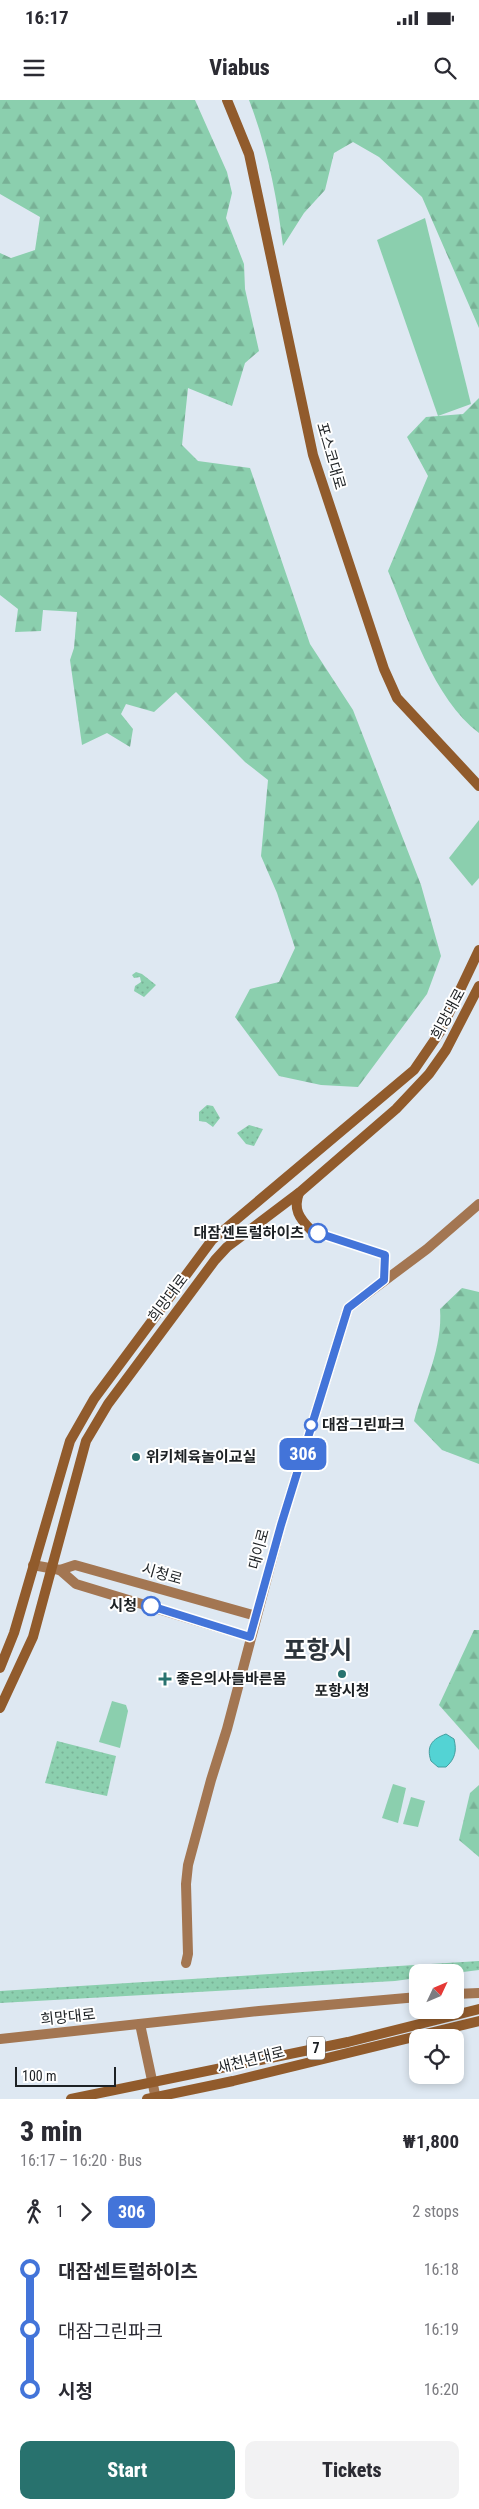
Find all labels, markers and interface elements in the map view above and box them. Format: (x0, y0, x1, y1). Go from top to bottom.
text: 16:17 (25, 6, 69, 29)
icon: menu (20, 54, 48, 82)
icon: search (431, 54, 459, 82)
text: Viabus (209, 55, 270, 80)
street label: 포스코대로 (313, 420, 349, 492)
street label: 희망대로 (427, 985, 469, 1043)
marker: 대잠센트럴하이츠 (308, 1223, 328, 1243)
place label: 대잠센트럴하이츠 (194, 1224, 304, 1242)
street label: 희망대로 (144, 1271, 192, 1325)
place label: 대잠그린파크 (322, 1416, 405, 1434)
marker: 대잠그린파크 (304, 1418, 318, 1432)
line badge: 306 (274, 1438, 332, 1470)
text: 306 (289, 1443, 317, 1464)
place label: 위키체육놀이교실 (146, 1448, 256, 1466)
marker: 위키체육놀이교실 (130, 1451, 142, 1463)
street label: 대이로 (245, 1527, 273, 1571)
street label: 시청로 (140, 1560, 184, 1588)
marker: 시청 (141, 1596, 161, 1616)
place label: 시청 (109, 1597, 137, 1615)
district label: 포항시 (283, 1636, 353, 1665)
marker: 포항시청 (336, 1668, 348, 1680)
place label: 좋은의사들바른몸 (176, 1670, 287, 1688)
marker: 좋은의사들바른몸 (158, 1672, 172, 1686)
place label: 포항시청 (314, 1682, 370, 1700)
north arrow (409, 1964, 464, 2019)
map controls (409, 1964, 464, 2084)
street label: 희망대로 (40, 2005, 96, 2029)
button: locate (409, 2029, 464, 2084)
road number: 7 (307, 2036, 325, 2060)
street label: 새천년대로 (215, 2043, 287, 2077)
scale bar (15, 2064, 116, 2087)
text: 100 m (22, 2068, 57, 2084)
text: 3 min (20, 2115, 82, 2148)
text: ₩1,800 (403, 2130, 459, 2153)
text: 16:17 – 16:20 · Bus (20, 2151, 142, 2170)
icon: walk (20, 2198, 48, 2226)
icon: forward (72, 2198, 100, 2226)
text: 306 (118, 2201, 145, 2222)
text: 1 (56, 2202, 64, 2221)
text: 2 stops (412, 2202, 459, 2221)
text: 대잠센트럴하이츠 (58, 2260, 198, 2283)
text: 16:18 (424, 2260, 459, 2279)
text: 대잠그린파크 (58, 2320, 163, 2343)
text: 16:19 (424, 2320, 459, 2339)
text: 시청 (58, 2380, 93, 2403)
text: 16:20 (424, 2380, 459, 2399)
button: Start (20, 2441, 235, 2499)
button: Tickets (245, 2441, 459, 2499)

